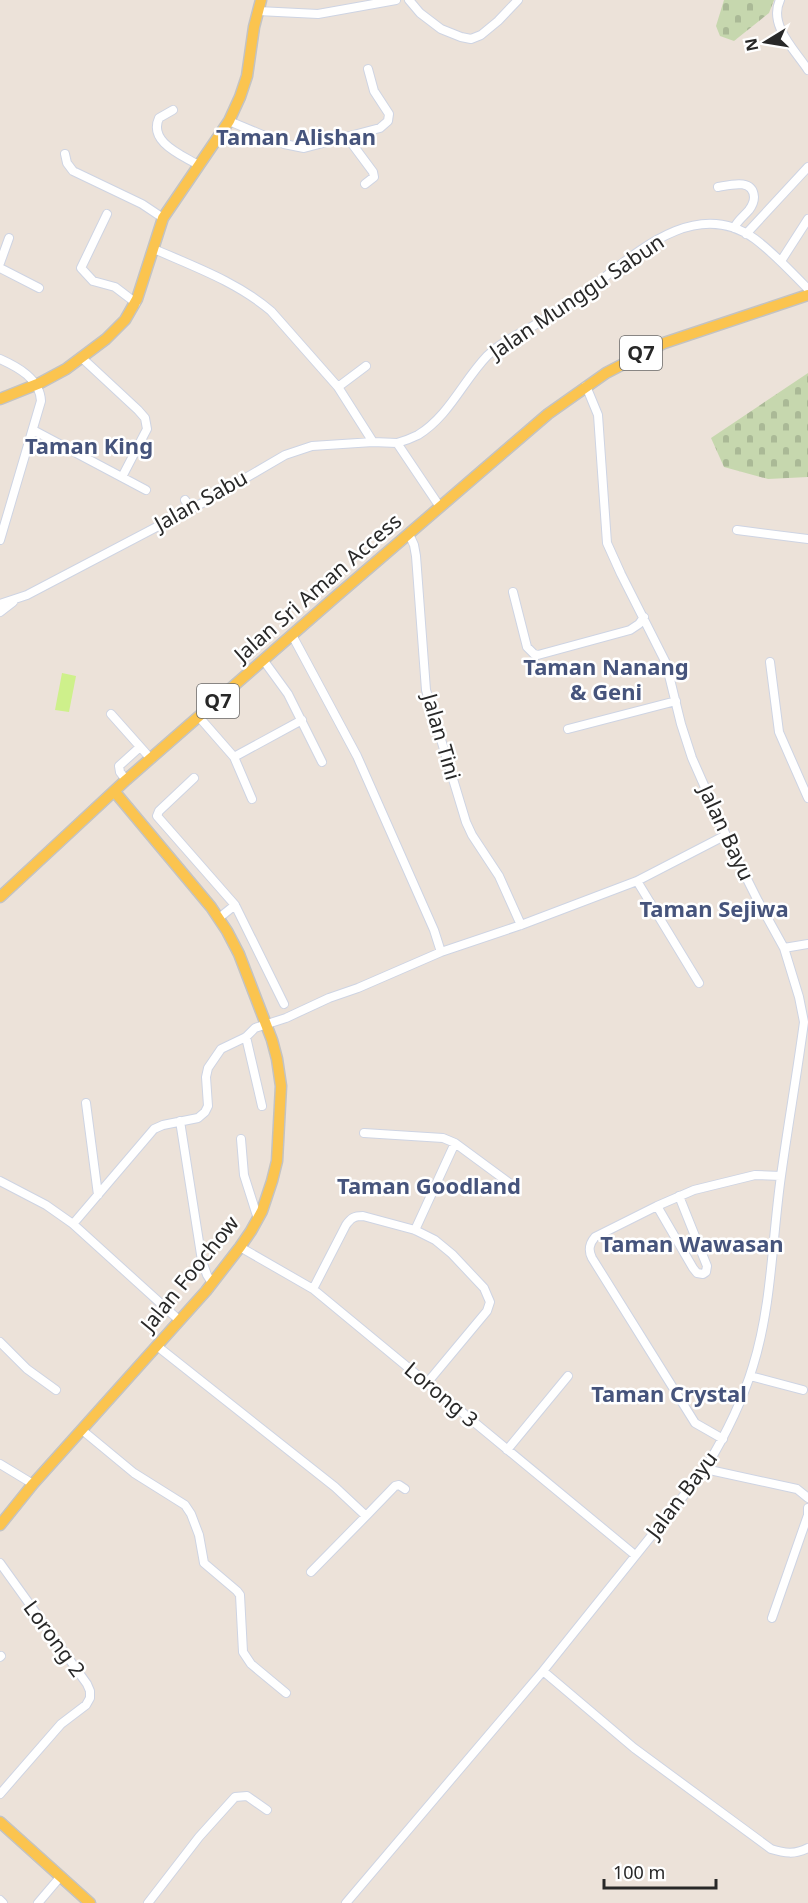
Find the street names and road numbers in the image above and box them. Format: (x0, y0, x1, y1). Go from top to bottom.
street label: Jalan Munggu Sabun (482, 227, 669, 366)
road number: Q7 (620, 336, 662, 370)
street label: Jalan Sabu (147, 463, 252, 538)
street label: Jalan Sri Aman Access (226, 507, 407, 669)
road number: Q7 (197, 684, 239, 718)
street label: Jalan Tini (416, 688, 468, 783)
street label: Jalan Bayu (692, 778, 761, 885)
street label: Jalan Foochow (133, 1209, 245, 1339)
street label: Lorong 3 (399, 1355, 484, 1433)
street label: Jalan Bayu (638, 1445, 723, 1545)
street label: Lorong 2 (18, 1595, 92, 1682)

